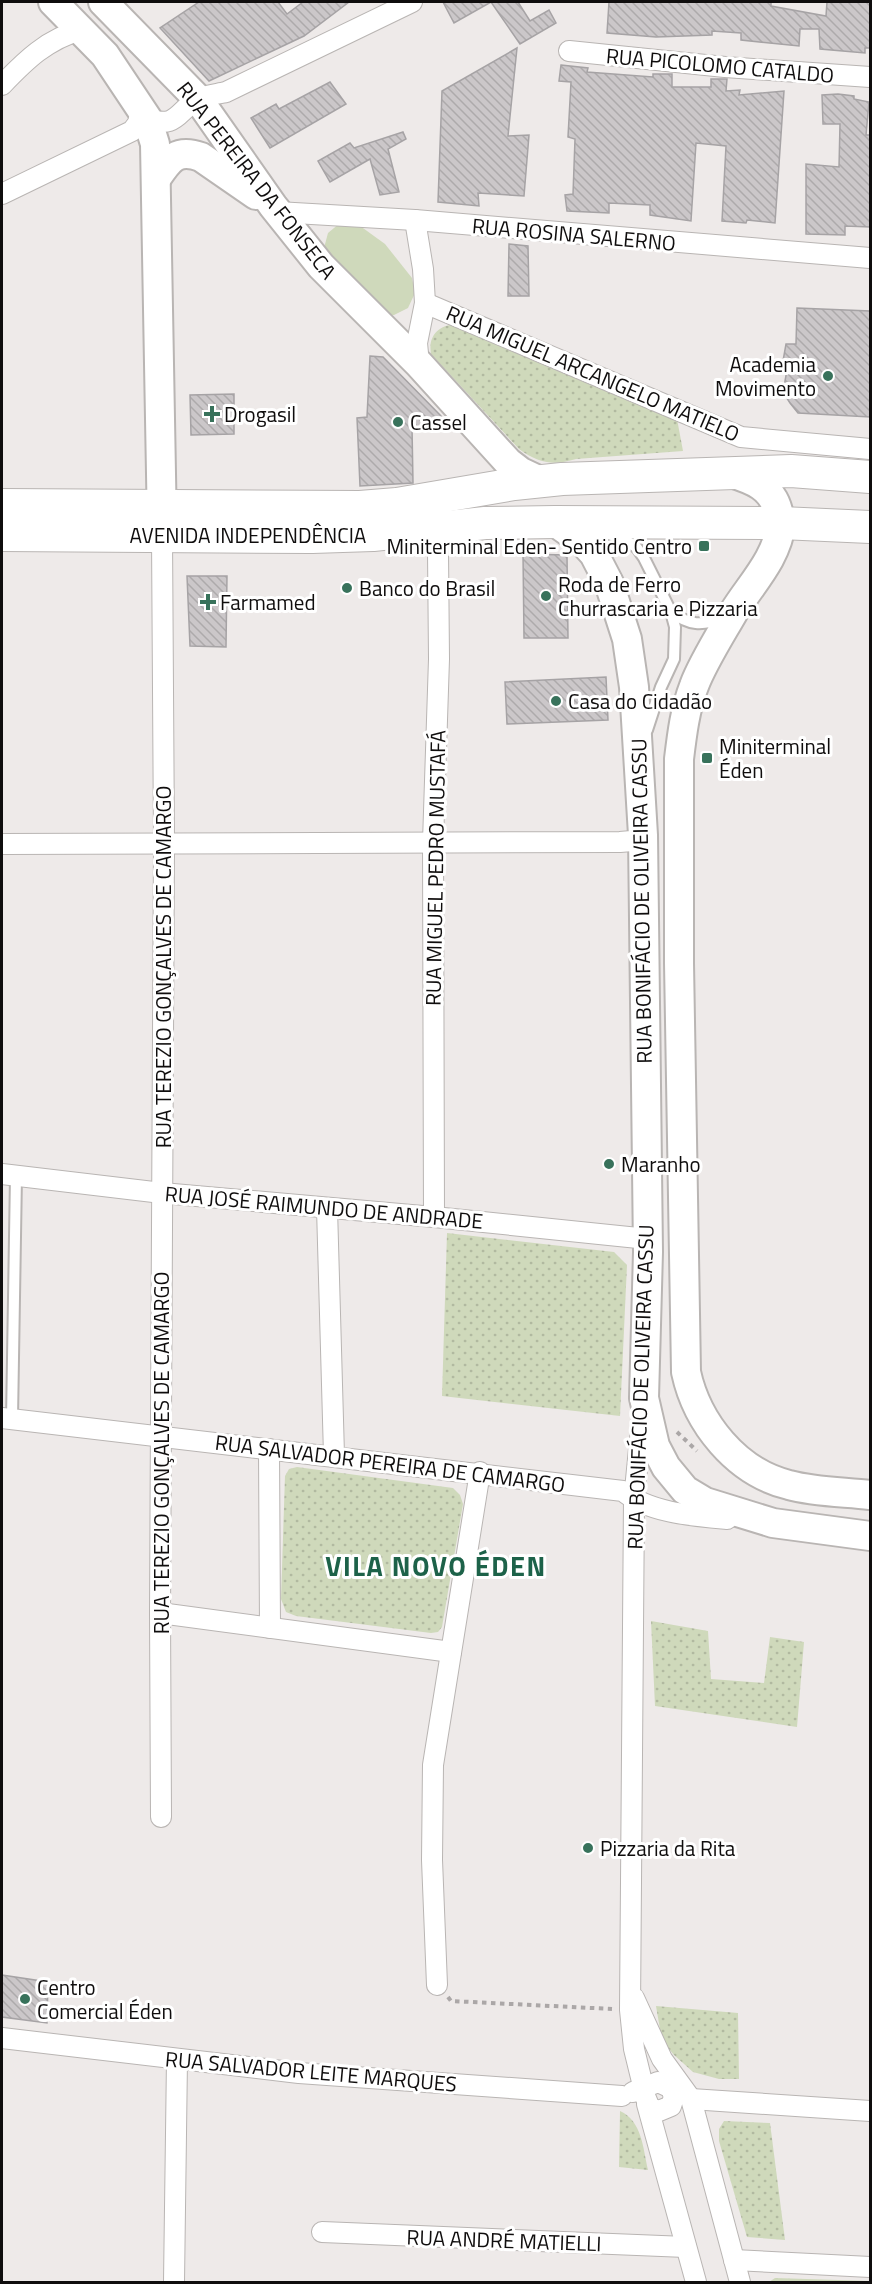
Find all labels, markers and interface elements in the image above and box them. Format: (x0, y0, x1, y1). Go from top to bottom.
street label: RUA PICOLOMO CATALDO (605, 39, 835, 91)
street label: RUA PEREIRA DA FONSECA (170, 74, 345, 286)
street label: RUA ROSINA SALERNO (471, 209, 677, 259)
street label: RUA MIGUEL ARCANGELO MATIELO (441, 297, 745, 449)
place label: Academia Movimento (715, 348, 816, 404)
marker: Academia Movimento (821, 369, 835, 383)
place label: Drogasil (224, 398, 296, 430)
place label: Cassel (410, 406, 467, 438)
marker: Drogasil (205, 407, 219, 421)
marker: Cassel (391, 415, 405, 429)
street label: AVENIDA INDEPENDÊNCIA (130, 519, 367, 551)
place label: Miniterminal Eden- Sentido Centro (386, 530, 692, 562)
marker: Miniterminal Eden- Sentido Centro (697, 539, 711, 553)
place label: Roda de Ferro Churrascaria e Pizzaria (558, 568, 758, 624)
place label: Banco do Brasil (359, 572, 495, 604)
marker: Banco do Brasil (340, 581, 354, 595)
place label: Farmamed (220, 586, 316, 618)
marker: Roda de Ferro Churrascaria e Pizzaria (539, 589, 553, 603)
marker: Farmamed (201, 595, 215, 609)
place label: Casa do Cidadão (568, 685, 712, 717)
marker: Casa do Cidadão (549, 694, 563, 708)
street label: RUA MIGUEL PEDRO MUSTAFÁ (417, 729, 453, 1006)
place label: Miniterminal Éden (719, 730, 831, 786)
street label: RUA BONIFÁCIO DE OLIVEIRA CASSU (622, 738, 660, 1064)
marker: Miniterminal Éden (700, 751, 714, 765)
street label: RUA TEREZIO GONÇALVES DE CAMARGO (147, 786, 179, 1148)
place label: Maranho (621, 1148, 701, 1180)
marker: Maranho (602, 1157, 616, 1171)
street label: RUA JOSÉ RAIMUNDO DE ANDRADE (164, 1177, 484, 1237)
street label: RUA BONIFÁCIO DE OLIVEIRA CASSU (618, 1224, 662, 1550)
street label: RUA TEREZIO GONÇALVES DE CAMARGO (145, 1272, 177, 1634)
street label: RUA SALVADOR PEREIRA DE CAMARGO (213, 1426, 567, 1500)
district label: VILA NOVO ÉDEN (325, 1545, 547, 1586)
place label: Pizzaria da Rita (600, 1832, 736, 1864)
marker: Pizzaria da Rita (581, 1841, 595, 1855)
place label: Centro Comercial Éden (37, 1971, 173, 2027)
marker: Centro Comercial Éden (18, 1992, 32, 2006)
street label: RUA SALVADOR LEITE MARQUES (164, 2042, 458, 2100)
street label: RUA ANDRÉ MATIELLI (406, 2221, 602, 2259)

